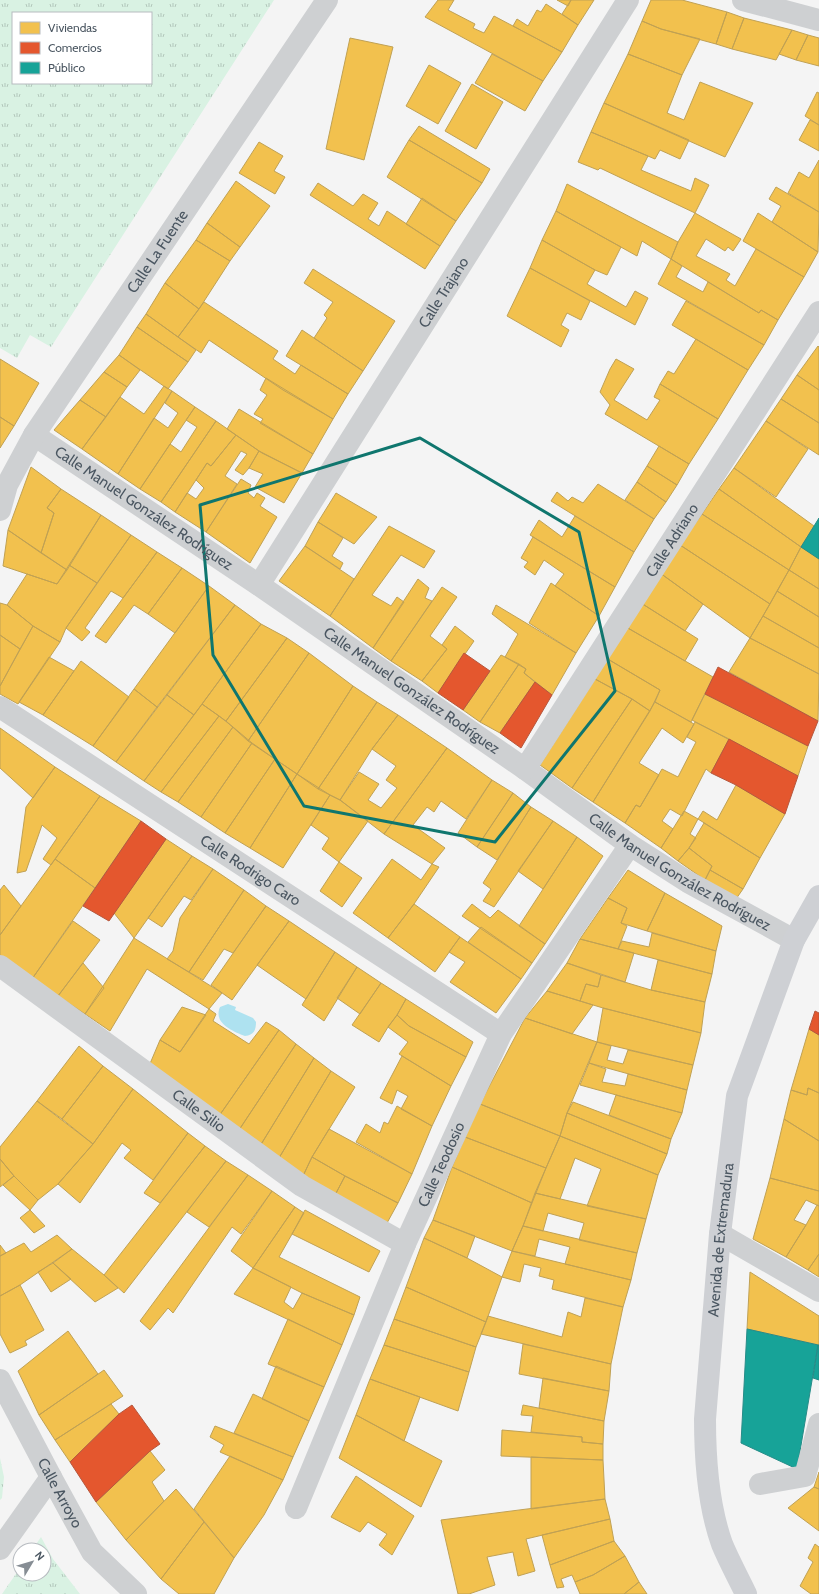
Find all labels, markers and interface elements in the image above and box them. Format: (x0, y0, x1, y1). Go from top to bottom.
legend (12, 12, 152, 84)
text: Viviendas (48, 20, 97, 35)
text: Comercios (48, 40, 102, 55)
text: Público (48, 60, 85, 75)
street label: Calle La Fuente (123, 206, 192, 297)
street label: Calle Trajano (415, 254, 473, 331)
street label: Calle Manuel González Rodríguez (51, 442, 236, 574)
street label: Calle Adriano (642, 500, 702, 580)
street label: Calle Manuel González Rodríguez (320, 623, 503, 758)
street label: Calle Manuel González Rodríguez (585, 809, 774, 935)
street label: Calle Rodrigo Caro (197, 831, 304, 910)
street label: Calle Silio (169, 1086, 229, 1136)
street label: Calle Teodosio (414, 1119, 469, 1210)
street label: Avenida de Extremadura (704, 1161, 738, 1318)
street label: Calle Arroyo (34, 1455, 86, 1531)
north arrow (12, 1542, 52, 1582)
text: N (32, 1548, 48, 1563)

